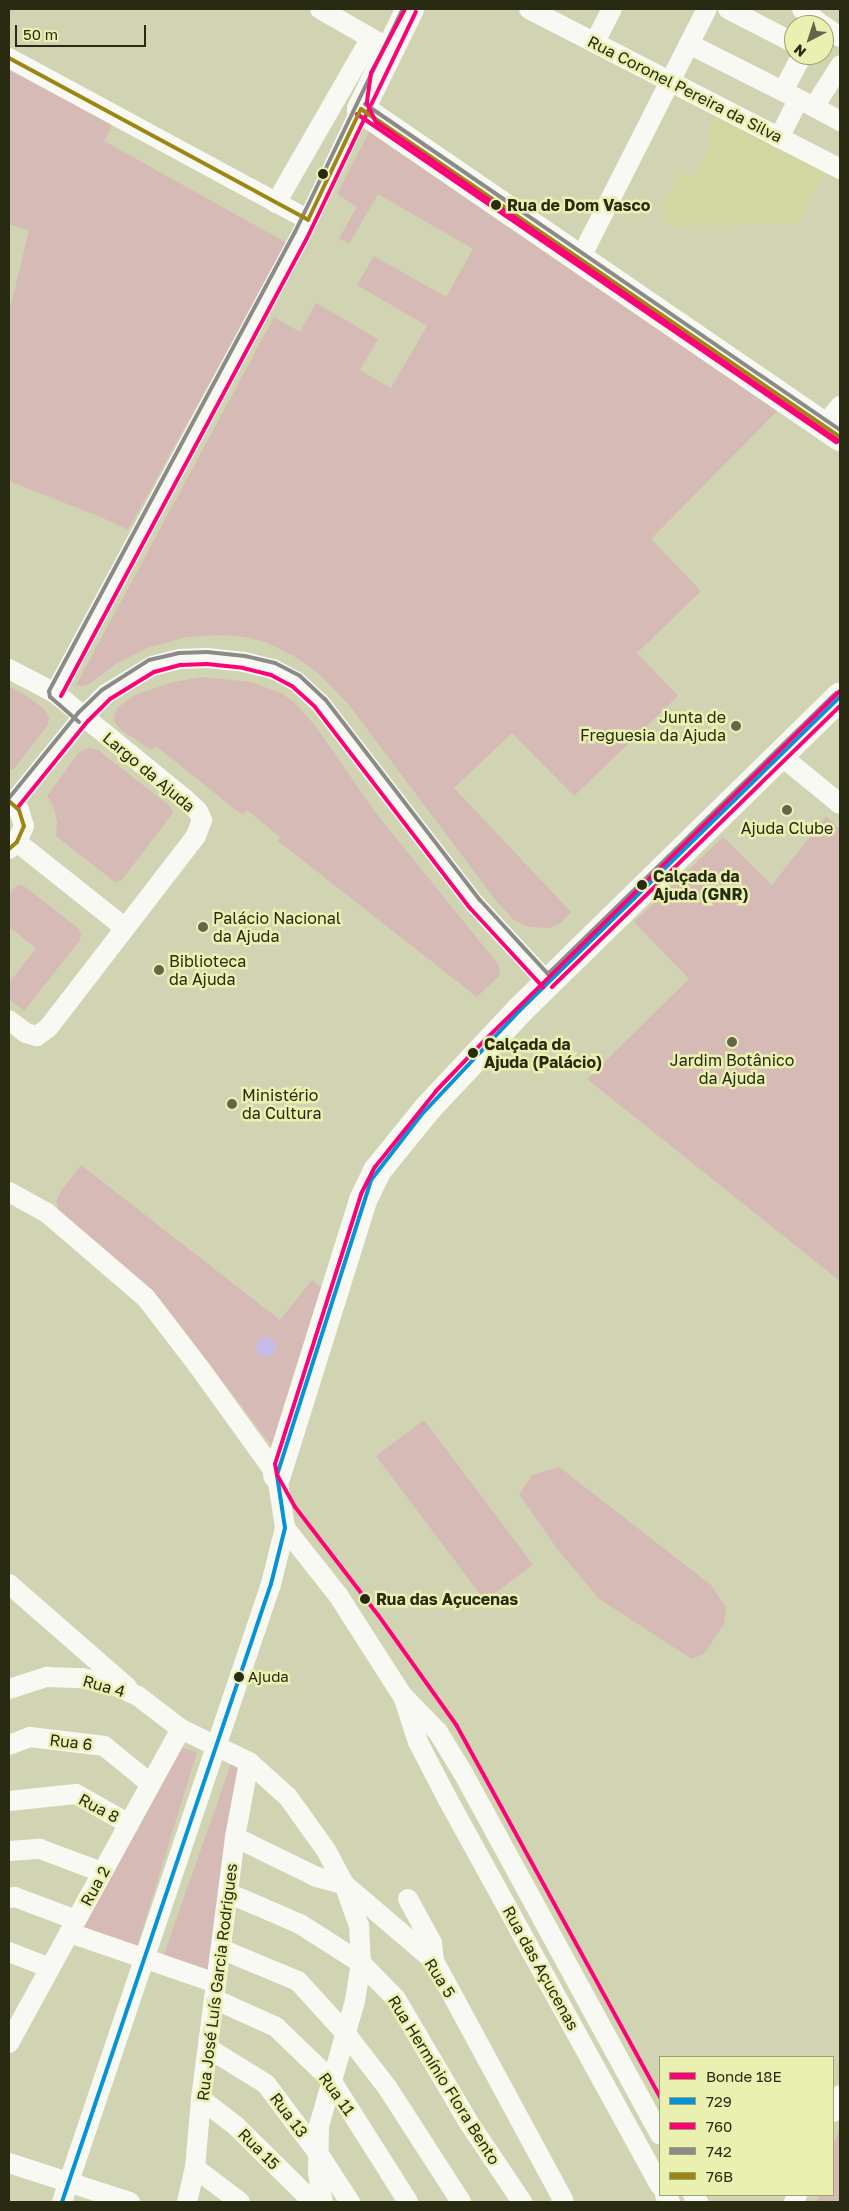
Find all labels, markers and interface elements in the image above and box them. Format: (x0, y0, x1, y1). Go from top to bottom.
scale bar (18, 15, 149, 47)
north arrow (784, 15, 834, 65)
text: 50 m (23, 25, 58, 43)
street label: Rua Coronel Pereira da Silva (585, 31, 785, 147)
text: N (790, 41, 809, 61)
unlabelled marker (318, 169, 328, 179)
place label: Rua de Dom Vasco (507, 195, 650, 215)
marker: Rua de Dom Vasco (489, 198, 503, 212)
place label: Junta de Freguesia da Ajuda (580, 707, 726, 745)
marker: Junta de Freguesia da Ajuda (730, 720, 742, 732)
street label: Largo da Ajuda (99, 728, 199, 816)
marker: Ajuda Clube (781, 804, 793, 816)
place label: Ajuda Clube (741, 818, 833, 838)
place label: Calçada da Ajuda (GNR) (653, 866, 749, 904)
marker: Calçada da Ajuda (GNR) (635, 878, 649, 892)
place label: Palácio Nacional da Ajuda (213, 908, 341, 946)
marker: Palácio Nacional da Ajuda (197, 921, 209, 933)
place label: Biblioteca da Ajuda (169, 951, 246, 989)
marker: Biblioteca da Ajuda (153, 964, 165, 976)
place label: Calçada da Ajuda (Palácio) (484, 1034, 602, 1072)
marker: Jardim Botânico da Ajuda (726, 1036, 738, 1048)
marker: Calçada da Ajuda (Palácio) (466, 1046, 480, 1060)
place label: Jardim Botânico da Ajuda (670, 1050, 794, 1088)
place label: Ministério da Cultura (242, 1085, 321, 1123)
marker: Ministério da Cultura (226, 1098, 238, 1110)
place label: Rua das Açucenas (376, 1589, 518, 1609)
marker: Rua das Açucenas (358, 1592, 372, 1606)
place label: Ajuda (248, 1668, 289, 1686)
street label: Rua 4 (81, 1671, 127, 1701)
marker: Ajuda (234, 1672, 244, 1682)
street label: Rua 6 (49, 1730, 93, 1754)
street label: Rua 8 (75, 1789, 123, 1827)
street label: Rua José Luís Garcia Rodrigues (193, 1862, 241, 2102)
street label: Rua 2 (76, 1863, 114, 1909)
street label: Rua das Açucenas (499, 1903, 583, 2033)
street label: Rua 5 (421, 1955, 459, 2001)
street label: Rua Hermínio Flora Bento (384, 1992, 504, 2168)
legend (659, 2056, 834, 2196)
text: Bonde 18E (706, 2067, 782, 2085)
street label: Rua 11 (315, 2069, 359, 2119)
street label: Rua 13 (266, 2089, 312, 2141)
text: 729 (706, 2092, 732, 2110)
text: 760 (706, 2117, 732, 2135)
street label: Rua 15 (234, 2124, 284, 2174)
text: 742 (706, 2142, 732, 2160)
text: 76B (706, 2167, 733, 2185)

